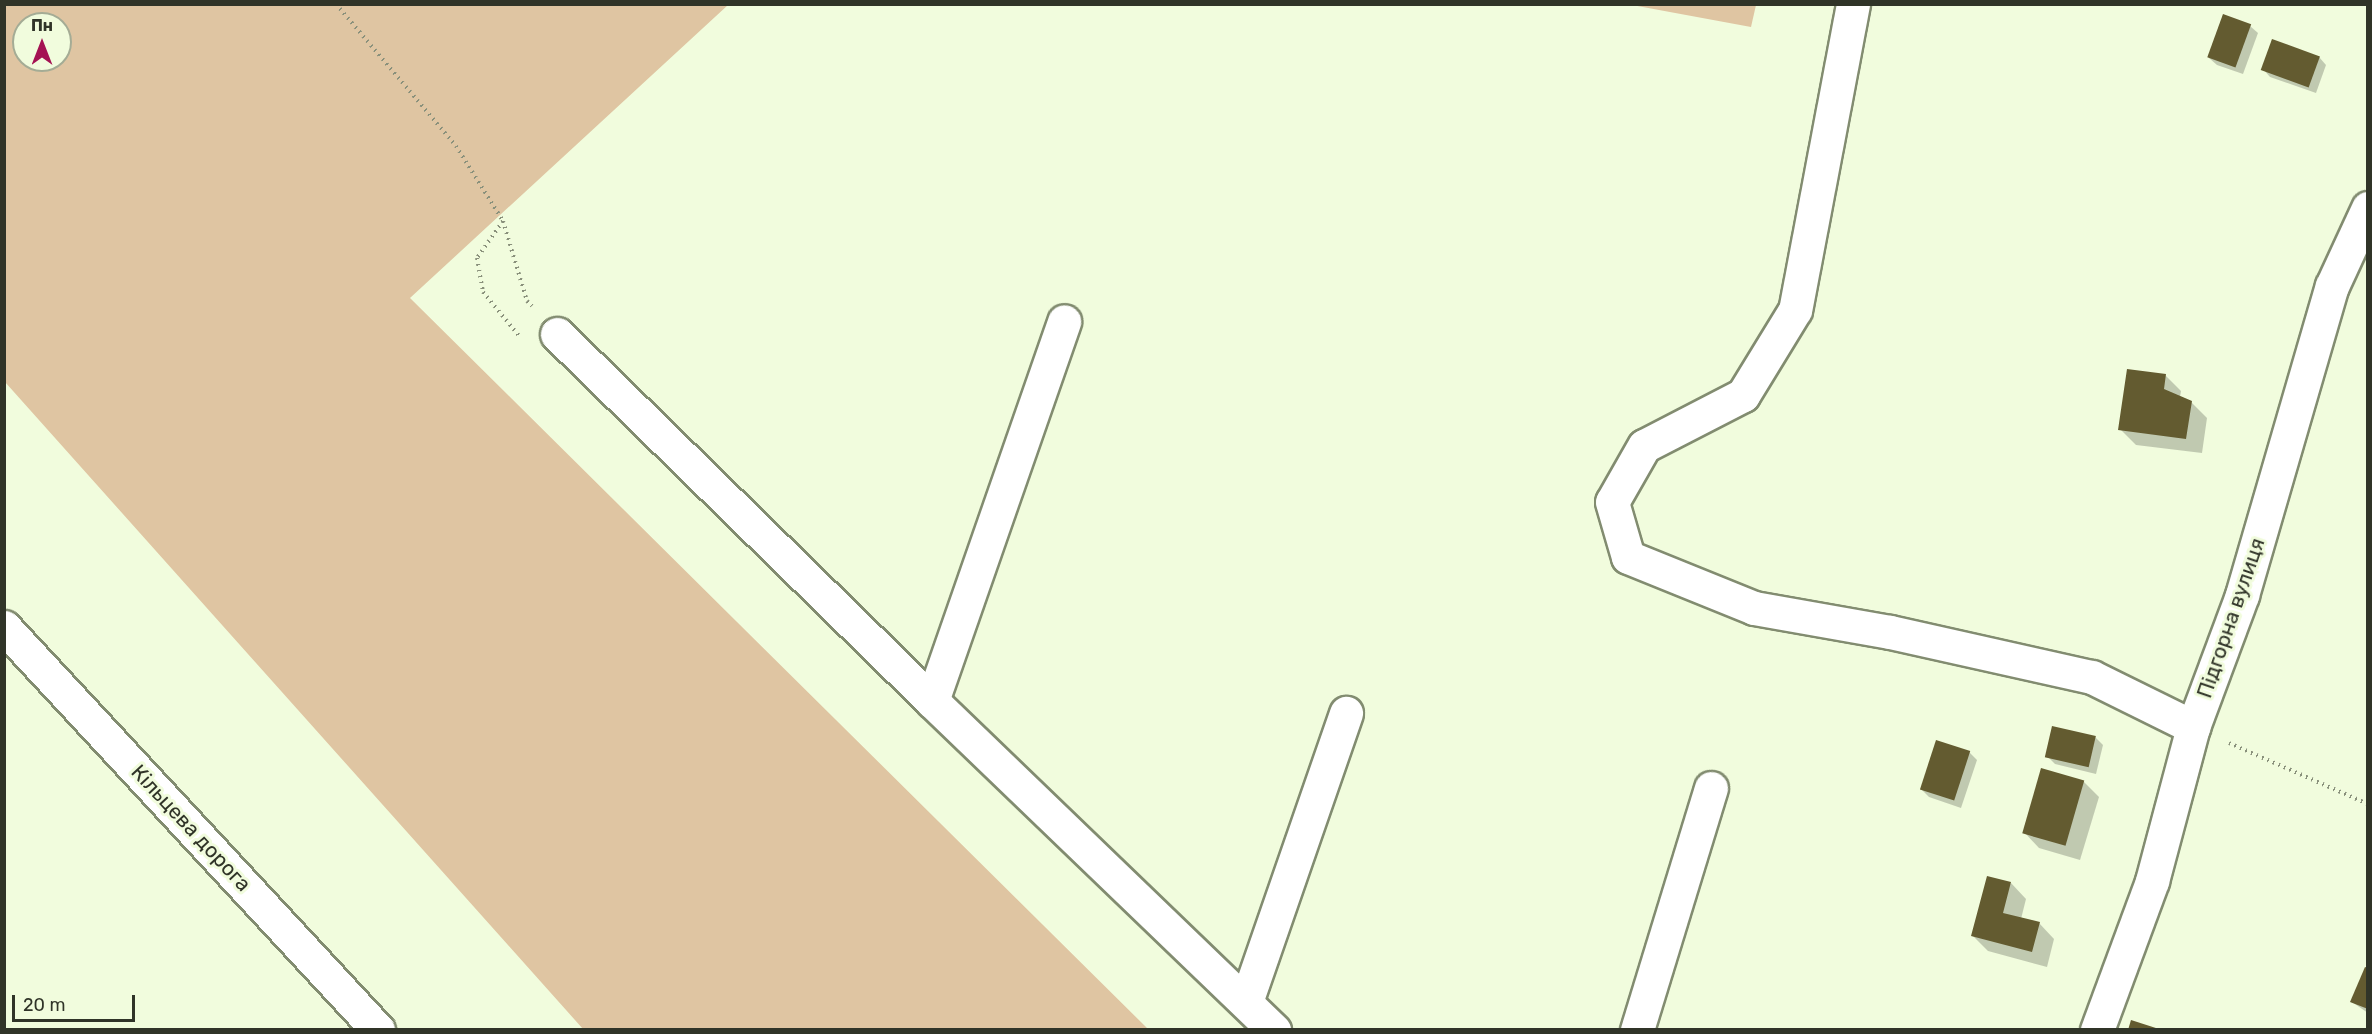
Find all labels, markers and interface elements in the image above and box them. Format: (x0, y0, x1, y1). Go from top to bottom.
north arrow (12, 12, 72, 72)
text: Пн (31, 16, 53, 35)
street label: Підгорна вулиця (2192, 535, 2270, 701)
street label: Кільцева дорога (126, 759, 256, 897)
scale bar (15, 983, 138, 1021)
text: 20 m (23, 994, 65, 1016)

